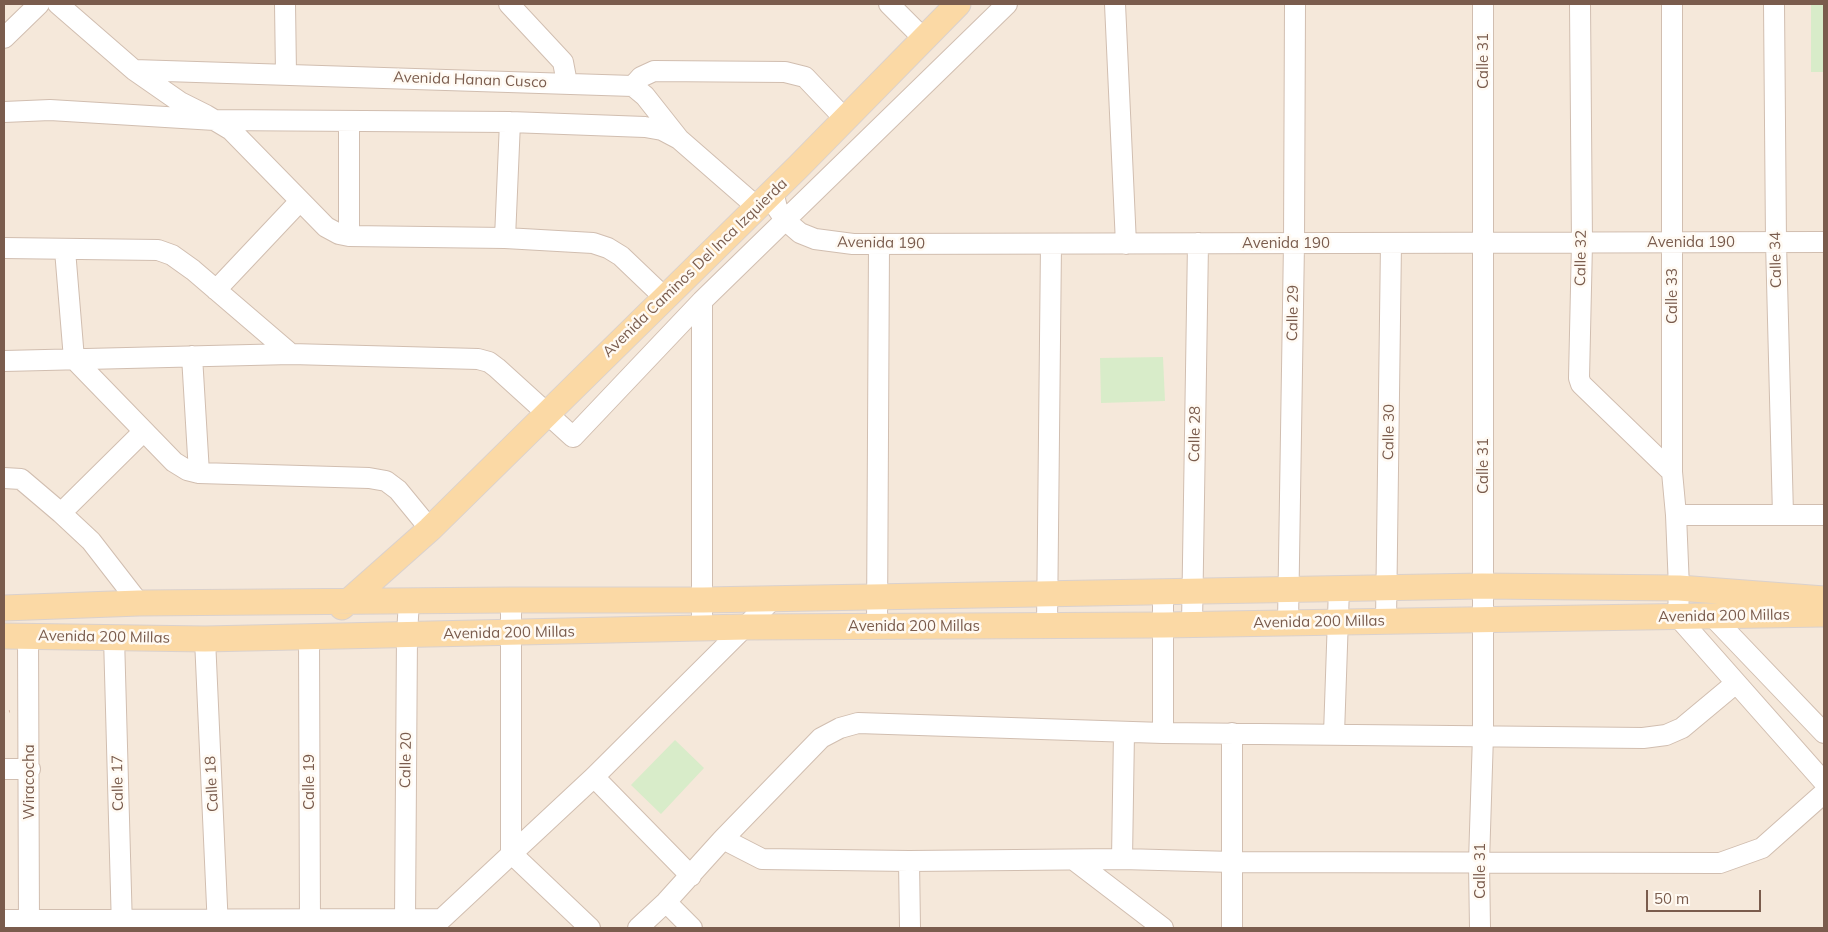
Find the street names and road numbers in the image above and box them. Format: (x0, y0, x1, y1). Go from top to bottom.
street label: Calle 31 (1474, 33, 1492, 89)
street label: Avenida Hanan Cusco (393, 68, 547, 92)
street label: Avenida Caminos Del Inca Izquierda (599, 175, 791, 361)
street label: Calle 32 (1572, 230, 1590, 286)
street label: Calle 34 (1767, 232, 1785, 288)
street label: Avenida 190 (837, 233, 925, 253)
street label: Avenida 190 (1647, 233, 1735, 251)
street label: Avenida 190 (1242, 234, 1330, 252)
street label: Calle 33 (1663, 268, 1681, 324)
street label: Calle 29 (1284, 285, 1302, 341)
street label: Calle 30 (1380, 404, 1398, 460)
street label: Calle 28 (1186, 406, 1204, 462)
street label: Calle 31 (1474, 438, 1492, 494)
street label: Avenida 200 Millas (1658, 606, 1790, 626)
street label: Avenida 200 Millas (1253, 612, 1385, 632)
street label: Avenida 200 Millas (848, 617, 980, 635)
street label: Avenida 200 Millas (443, 623, 575, 643)
street label: Avenida 200 Millas (38, 627, 170, 647)
street label: Calle 20 (397, 732, 415, 788)
street label: Wiracocha (20, 744, 38, 820)
street label: Calle 19 (300, 754, 318, 810)
street label: Calle 17 (109, 755, 127, 811)
street label: Calle 18 (202, 755, 222, 813)
street label: Calle 31 (1471, 843, 1489, 899)

